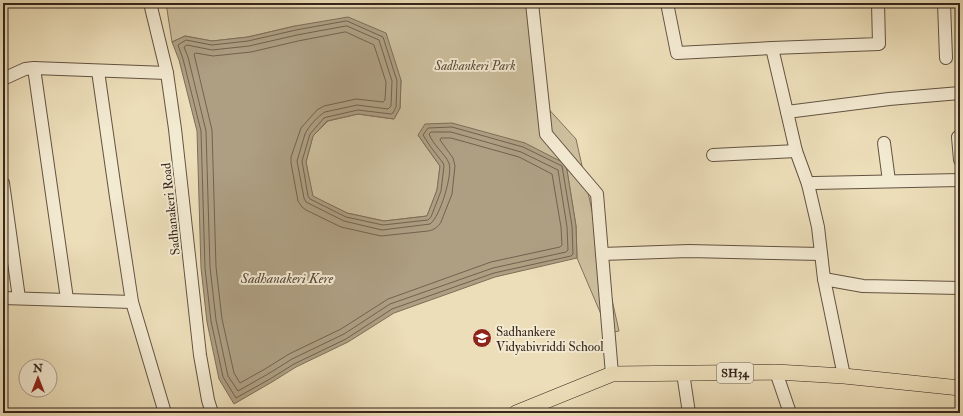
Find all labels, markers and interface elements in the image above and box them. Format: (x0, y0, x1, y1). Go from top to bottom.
park label: Sadhankeri Park (433, 58, 516, 74)
street label: Sadhanakeri Road (158, 161, 184, 256)
water label: Sadhanakeri Kere (240, 270, 334, 287)
place label: Sadhankere Vidyabivriddi School (496, 324, 604, 356)
school or university icon: Sadhankere Vidyabivriddi School (471, 327, 493, 349)
north arrow (18, 358, 58, 398)
text: N (32, 362, 44, 375)
road number: SH34 (717, 363, 753, 383)

